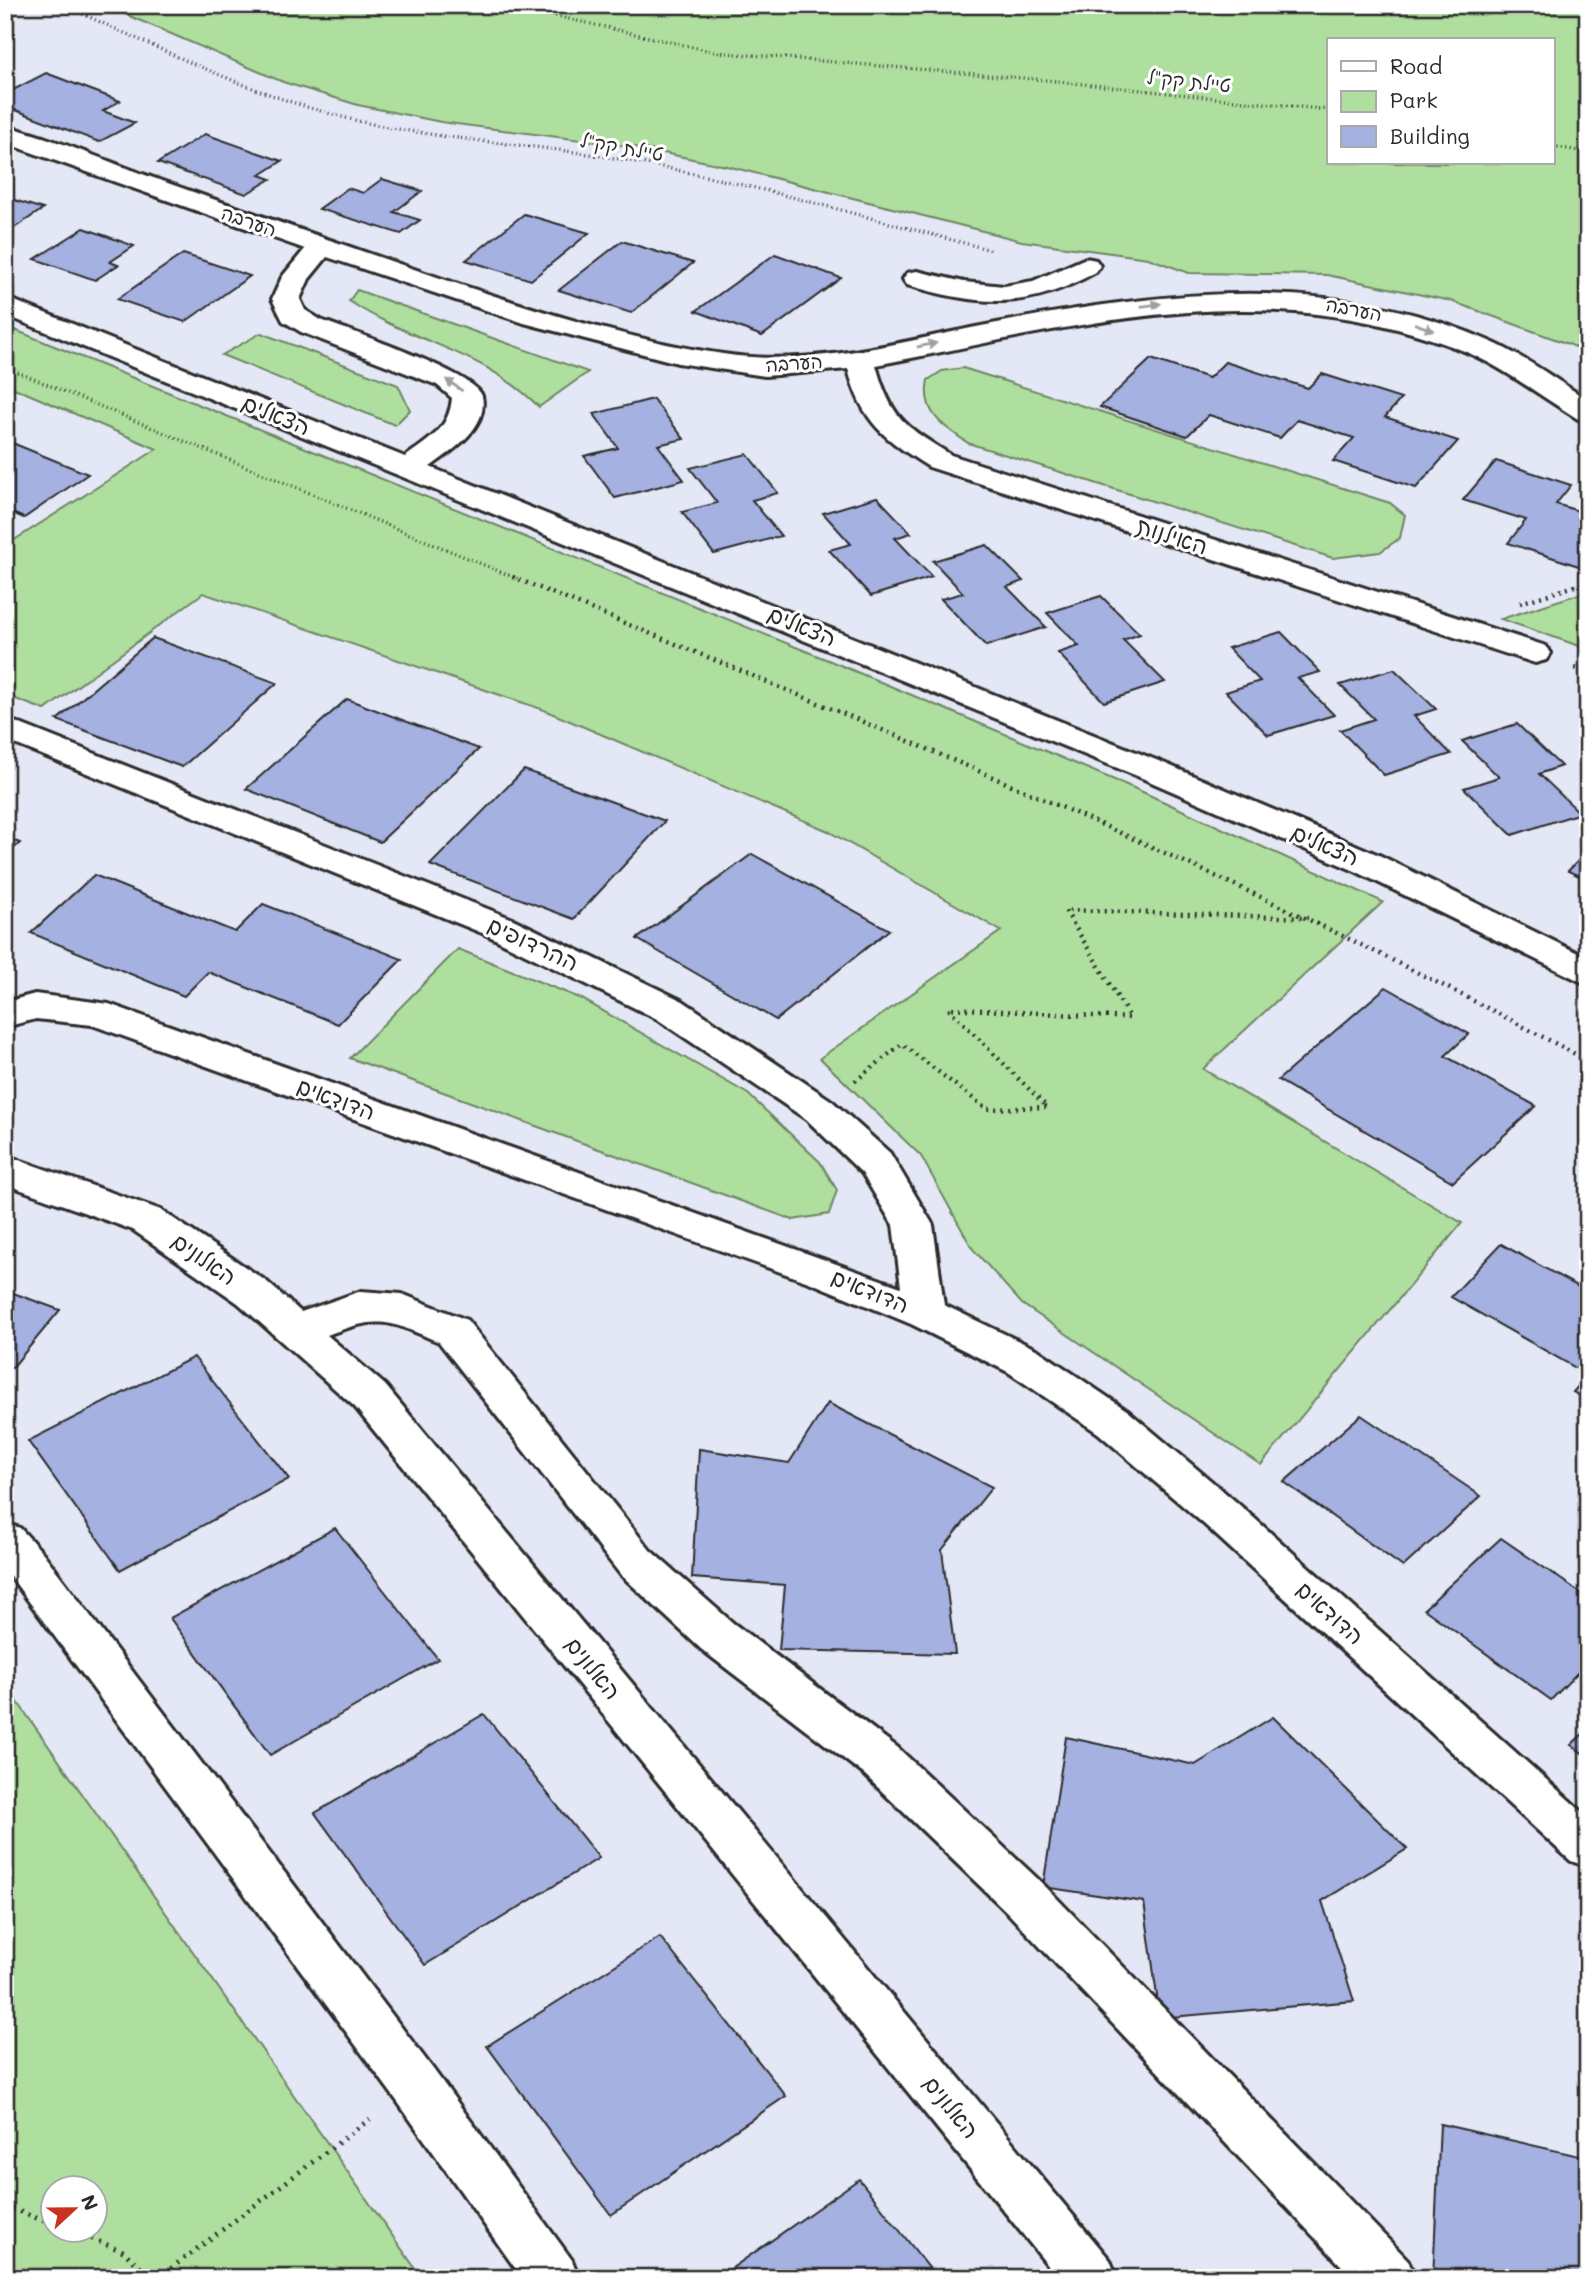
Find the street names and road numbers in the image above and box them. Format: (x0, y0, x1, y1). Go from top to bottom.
street label: טיילת קק"ל (1146, 64, 1232, 97)
street label: טיילת קק"ל (578, 127, 666, 166)
street label: הערבה (218, 199, 280, 242)
street label: הערבה (1324, 291, 1384, 326)
street label: הערבה (765, 348, 823, 377)
street label: הצאלים (238, 387, 315, 441)
street label: האילנות (1133, 509, 1212, 561)
street label: הצאלים (764, 598, 841, 652)
street label: הצאלים (1287, 816, 1364, 872)
street label: ההרדופים (483, 909, 584, 977)
street label: הדודאים (293, 1070, 380, 1126)
street label: האלונים (166, 1225, 243, 1291)
street label: הדודאים (827, 1261, 914, 1319)
street label: הדודאים (1290, 1574, 1371, 1651)
street label: האלונים (559, 1630, 628, 1705)
street label: האלונים (917, 2069, 986, 2144)

